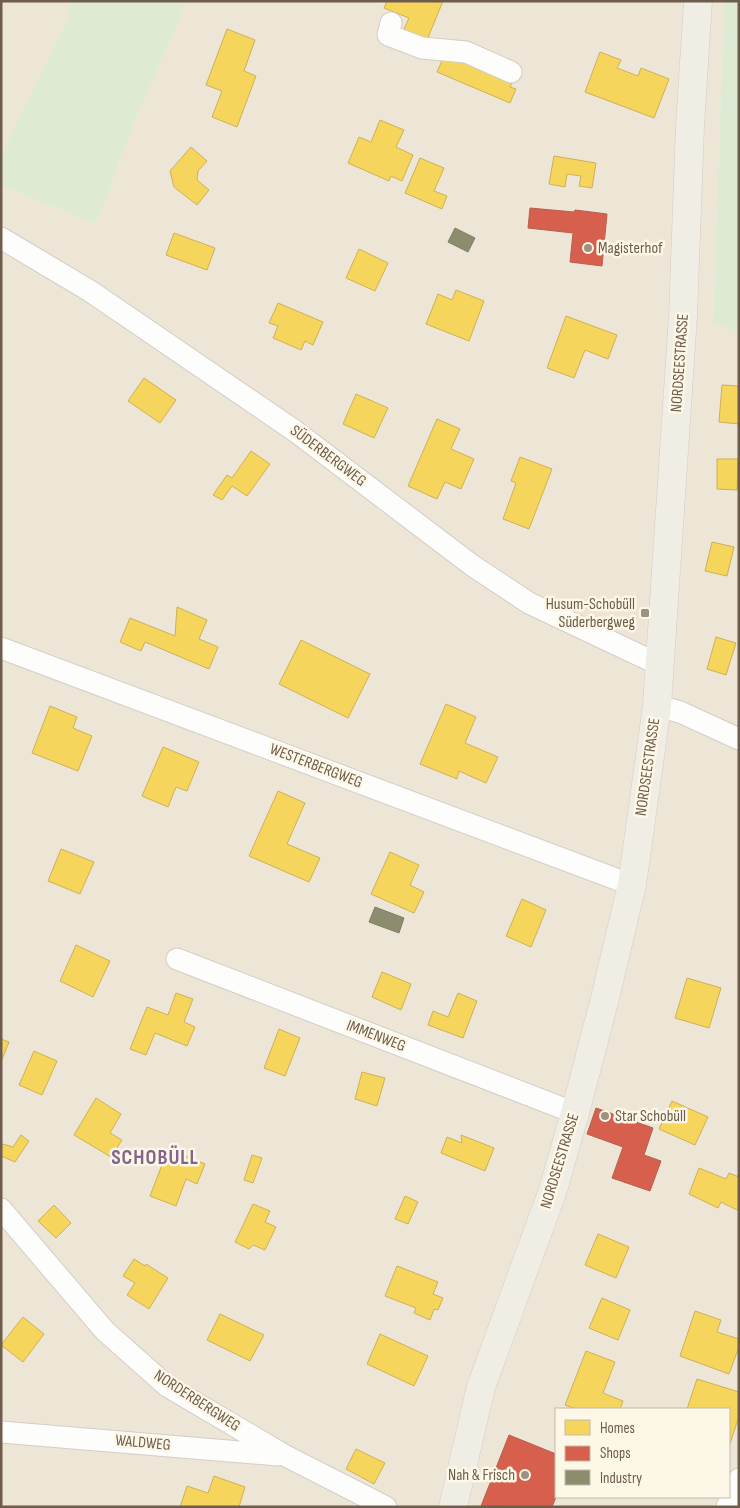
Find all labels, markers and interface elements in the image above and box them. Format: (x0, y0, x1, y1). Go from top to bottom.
place label: Magisterhof (598, 239, 663, 258)
marker: Magisterhof (582, 242, 594, 254)
street label: NORDSEESTRASSE (667, 313, 693, 413)
street label: SÜDERBERGWEG (286, 421, 370, 491)
place label: Husum-Schobüll Süderbergweg (546, 595, 635, 632)
marker: Husum-Schobüll Süderbergweg (639, 607, 651, 619)
street label: NORDSEESTRASSE (632, 717, 664, 817)
street label: WESTERBERGWEG (267, 740, 365, 792)
street label: IMMENWEG (344, 1016, 408, 1056)
place label: Star Schobüll (615, 1107, 686, 1126)
marker: Star Schobüll (599, 1110, 611, 1122)
street label: NORDSEESTRASSE (536, 1111, 584, 1211)
district label: SCHOBÜLL (111, 1145, 199, 1170)
street label: NORDERBERGWEG (150, 1366, 244, 1436)
legend (555, 1408, 730, 1498)
text: Homes (600, 1419, 635, 1438)
street label: WALDWEG (115, 1431, 171, 1455)
text: Shops (600, 1444, 631, 1463)
place label: Nah & Frisch (448, 1466, 515, 1485)
marker: Nah & Frisch (519, 1469, 531, 1481)
text: Industry (600, 1469, 642, 1488)

